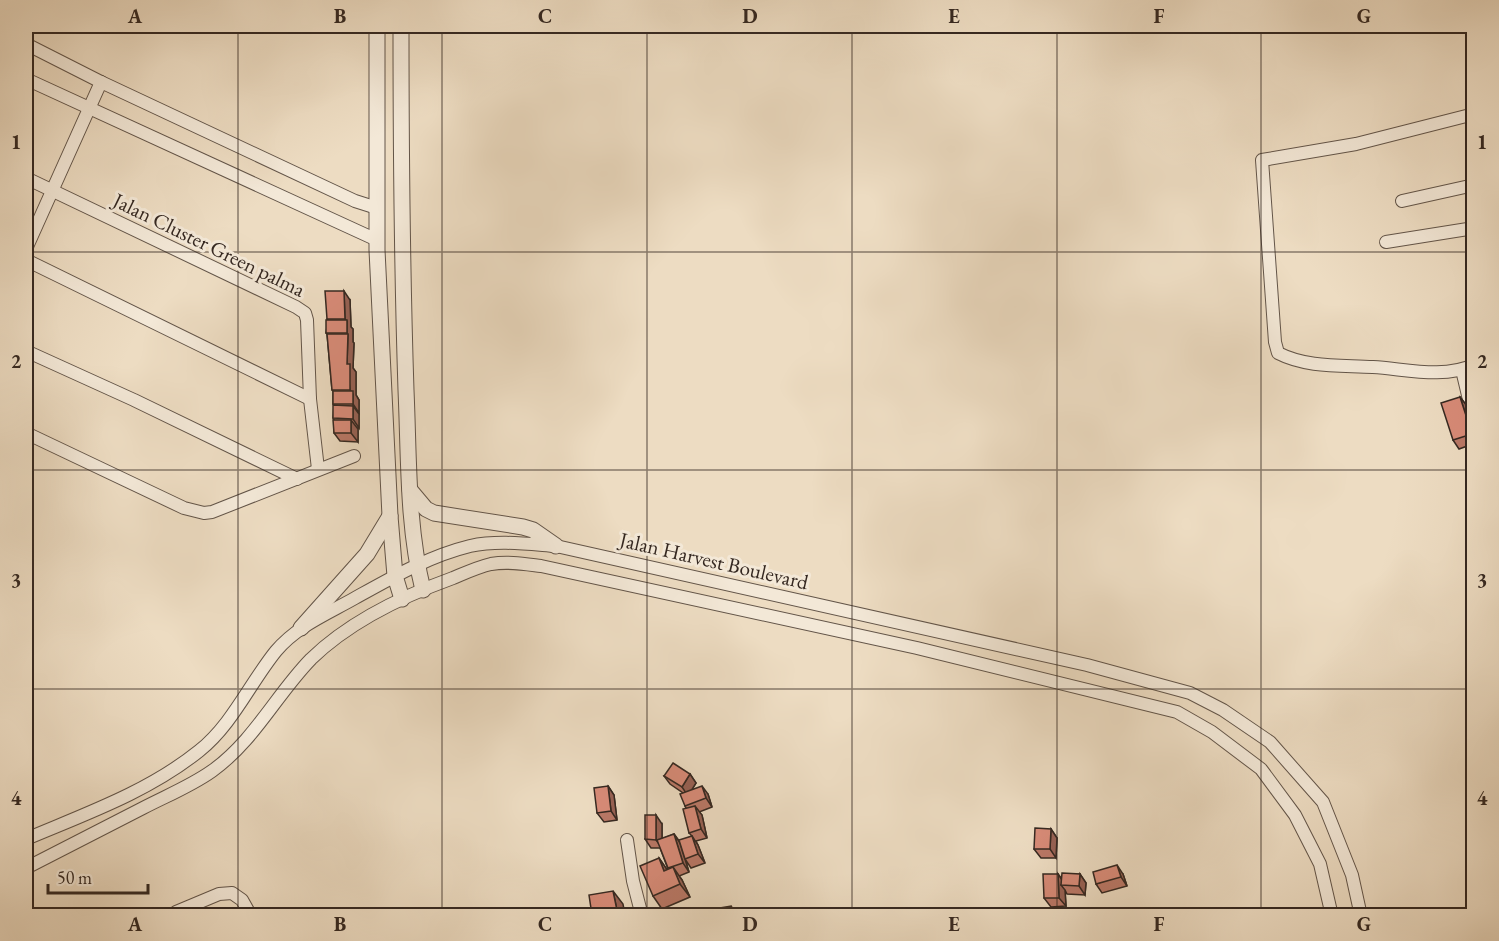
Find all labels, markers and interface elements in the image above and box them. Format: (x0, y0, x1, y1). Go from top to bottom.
text: A (127, 3, 143, 29)
text: B (334, 3, 346, 29)
text: C (538, 3, 552, 29)
text: D (742, 3, 758, 29)
text: E (948, 3, 960, 29)
text: F (1154, 3, 1165, 29)
text: G (1357, 3, 1371, 29)
text: 1 (11, 129, 21, 155)
text: 1 (1477, 129, 1487, 155)
street label: Jalan Cluster Green palma (107, 185, 310, 303)
text: 2 (11, 348, 22, 374)
text: 2 (1477, 348, 1488, 374)
street label: Jalan Harvest Boulevard (615, 525, 812, 595)
text: 3 (11, 567, 21, 593)
text: 3 (1477, 567, 1487, 593)
text: 4 (11, 785, 22, 811)
text: 4 (1477, 785, 1488, 811)
scale bar (48, 857, 148, 895)
text: 50 m (57, 866, 92, 889)
text: A (127, 911, 143, 937)
text: B (334, 911, 346, 937)
text: C (538, 911, 552, 937)
text: D (742, 911, 758, 937)
text: E (948, 911, 960, 937)
text: F (1154, 911, 1165, 937)
text: G (1357, 911, 1371, 937)

